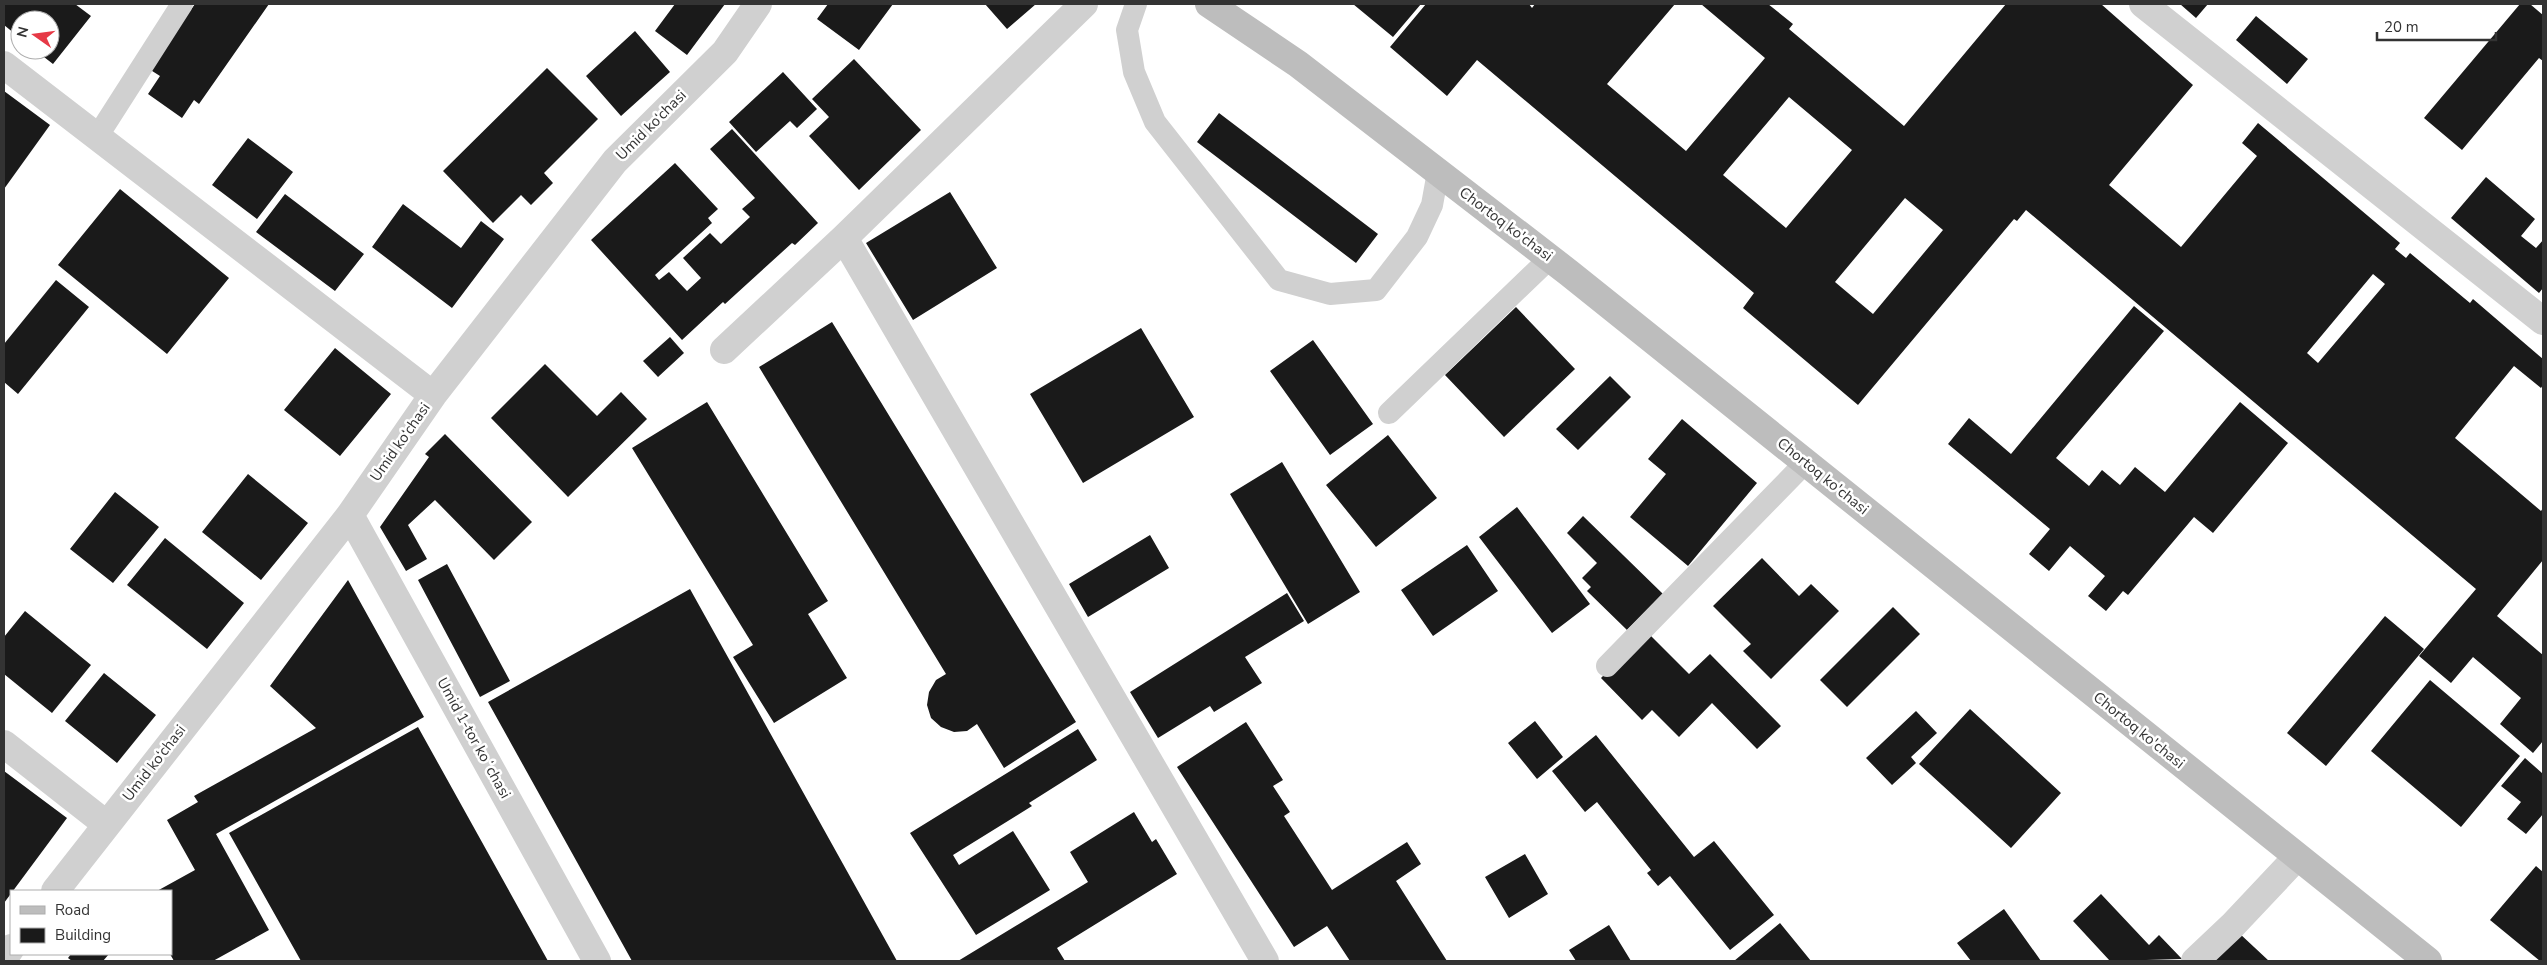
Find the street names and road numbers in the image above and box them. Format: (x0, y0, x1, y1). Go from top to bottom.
street label: Umid ko‘chasi (611, 85, 691, 165)
street label: Chortoq ko'chasi (1455, 182, 1557, 266)
street label: Umid ko‘chasi (365, 399, 435, 485)
street label: Chortoq ko'chasi (1773, 433, 1873, 519)
street label: Umid 1-tor koʻchasi (432, 674, 516, 802)
street label: Chortoq ko'chasi (2089, 687, 2189, 773)
street label: Umid ko‘chasi (118, 721, 190, 805)

